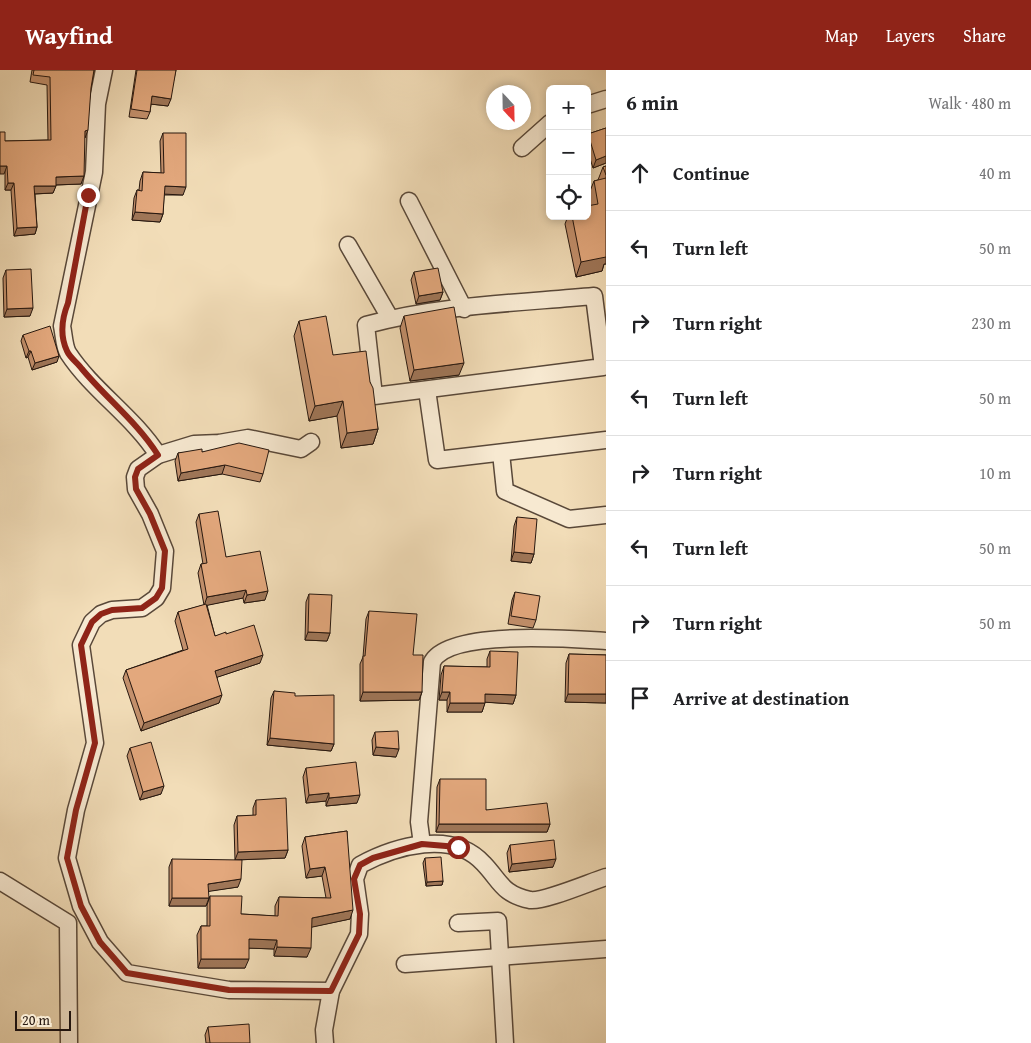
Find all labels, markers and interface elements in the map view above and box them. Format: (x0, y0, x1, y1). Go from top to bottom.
text: Wayfind (25, 18, 113, 53)
text: Map (825, 22, 858, 49)
text: Layers (886, 22, 935, 49)
text: Share (963, 22, 1006, 49)
north arrow (486, 85, 531, 130)
map controls (546, 85, 591, 220)
button: + (546, 85, 591, 130)
text: 6 min (626, 87, 678, 118)
text: Walk · 480 m (928, 91, 1011, 115)
button: − (546, 130, 591, 175)
icon: ahead (626, 159, 654, 187)
text: Continue (673, 159, 750, 187)
text: 40 m (979, 161, 1011, 185)
button: locate (546, 175, 591, 220)
route end (77, 184, 100, 207)
icon: left (626, 234, 654, 262)
text: Turn left (673, 234, 748, 262)
text: 50 m (979, 236, 1011, 260)
icon: right (626, 309, 654, 337)
text: Turn right (673, 309, 762, 337)
text: 230 m (971, 311, 1011, 335)
icon: left (626, 384, 654, 412)
text: Turn left (673, 384, 748, 412)
text: 50 m (979, 386, 1011, 410)
icon: right (626, 459, 654, 487)
text: Turn right (673, 459, 762, 487)
text: 10 m (979, 461, 1011, 485)
icon: left (626, 534, 654, 562)
text: Turn left (673, 534, 748, 562)
text: 50 m (979, 536, 1011, 560)
icon: right (626, 609, 654, 637)
text: Turn right (673, 609, 762, 637)
text: 50 m (979, 611, 1011, 635)
icon: arrive (626, 684, 654, 712)
text: Arrive at destination (673, 684, 849, 712)
route start (447, 836, 470, 859)
scale bar (15, 1008, 71, 1031)
text: 20 m (22, 1010, 50, 1030)

